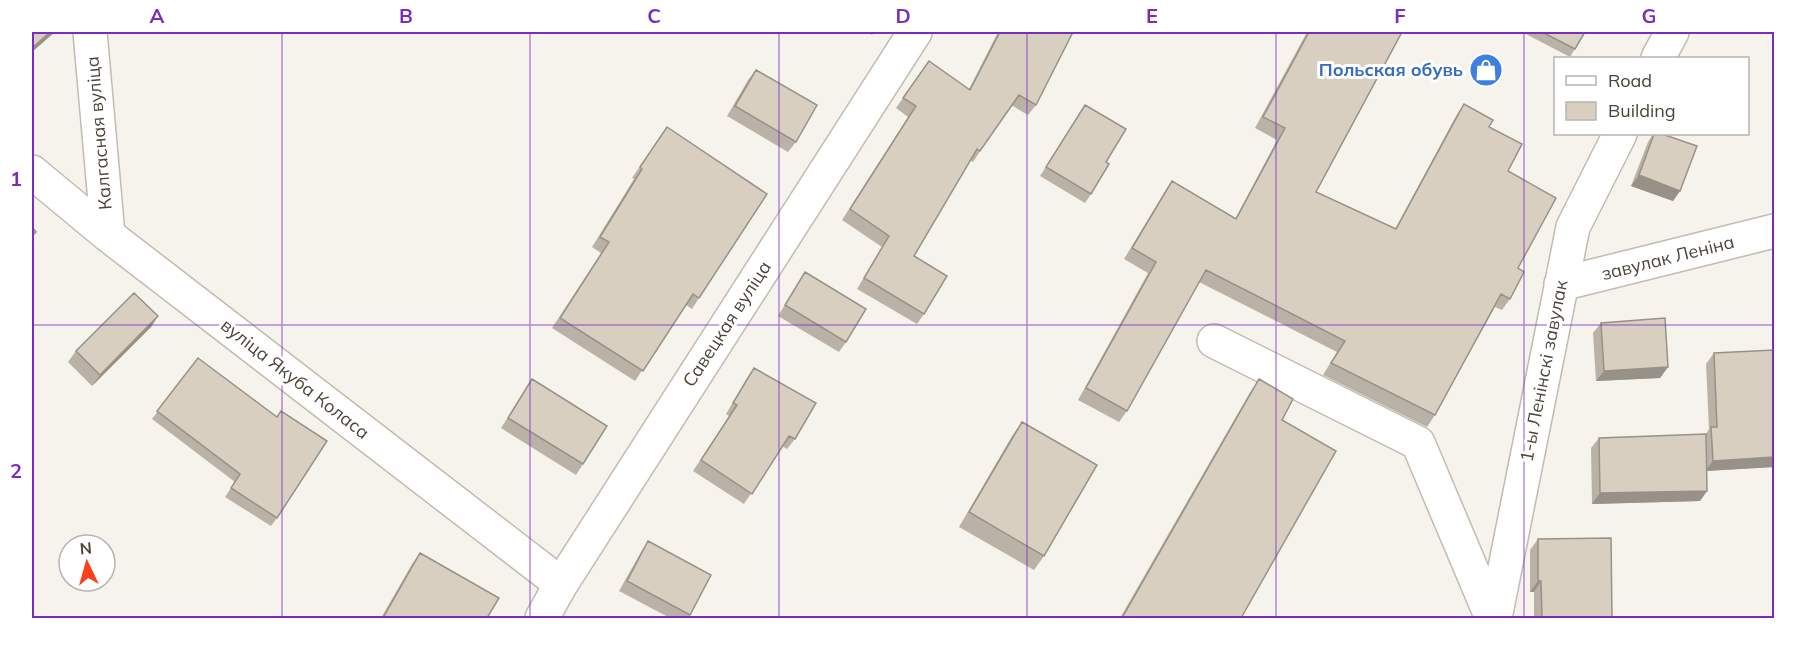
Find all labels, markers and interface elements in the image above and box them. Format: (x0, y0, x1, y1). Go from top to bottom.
text: A (150, 3, 165, 28)
text: B (399, 3, 413, 28)
text: C (647, 3, 661, 28)
text: D (895, 3, 911, 28)
text: E (1146, 3, 1158, 28)
text: F (1394, 3, 1406, 28)
text: G (1642, 3, 1656, 28)
shop icon: Польская обувь (1468, 52, 1504, 88)
street label: Калгасная вуліца (80, 55, 117, 211)
legend (1554, 57, 1749, 135)
place label: Польская обувь (1319, 58, 1463, 81)
text: Road (1608, 69, 1652, 92)
text: Building (1608, 99, 1676, 122)
text: 1 (10, 166, 22, 191)
street label: завулак Леніна (1599, 230, 1737, 285)
street label: Савецкая вуліца (677, 256, 776, 391)
street label: 1-ы Ленінскі завулак (1515, 278, 1572, 464)
street label: вуліца Якуба Коласа (216, 313, 374, 444)
text: 2 (10, 458, 22, 483)
north arrow (57, 533, 117, 593)
text: N (79, 538, 93, 559)

